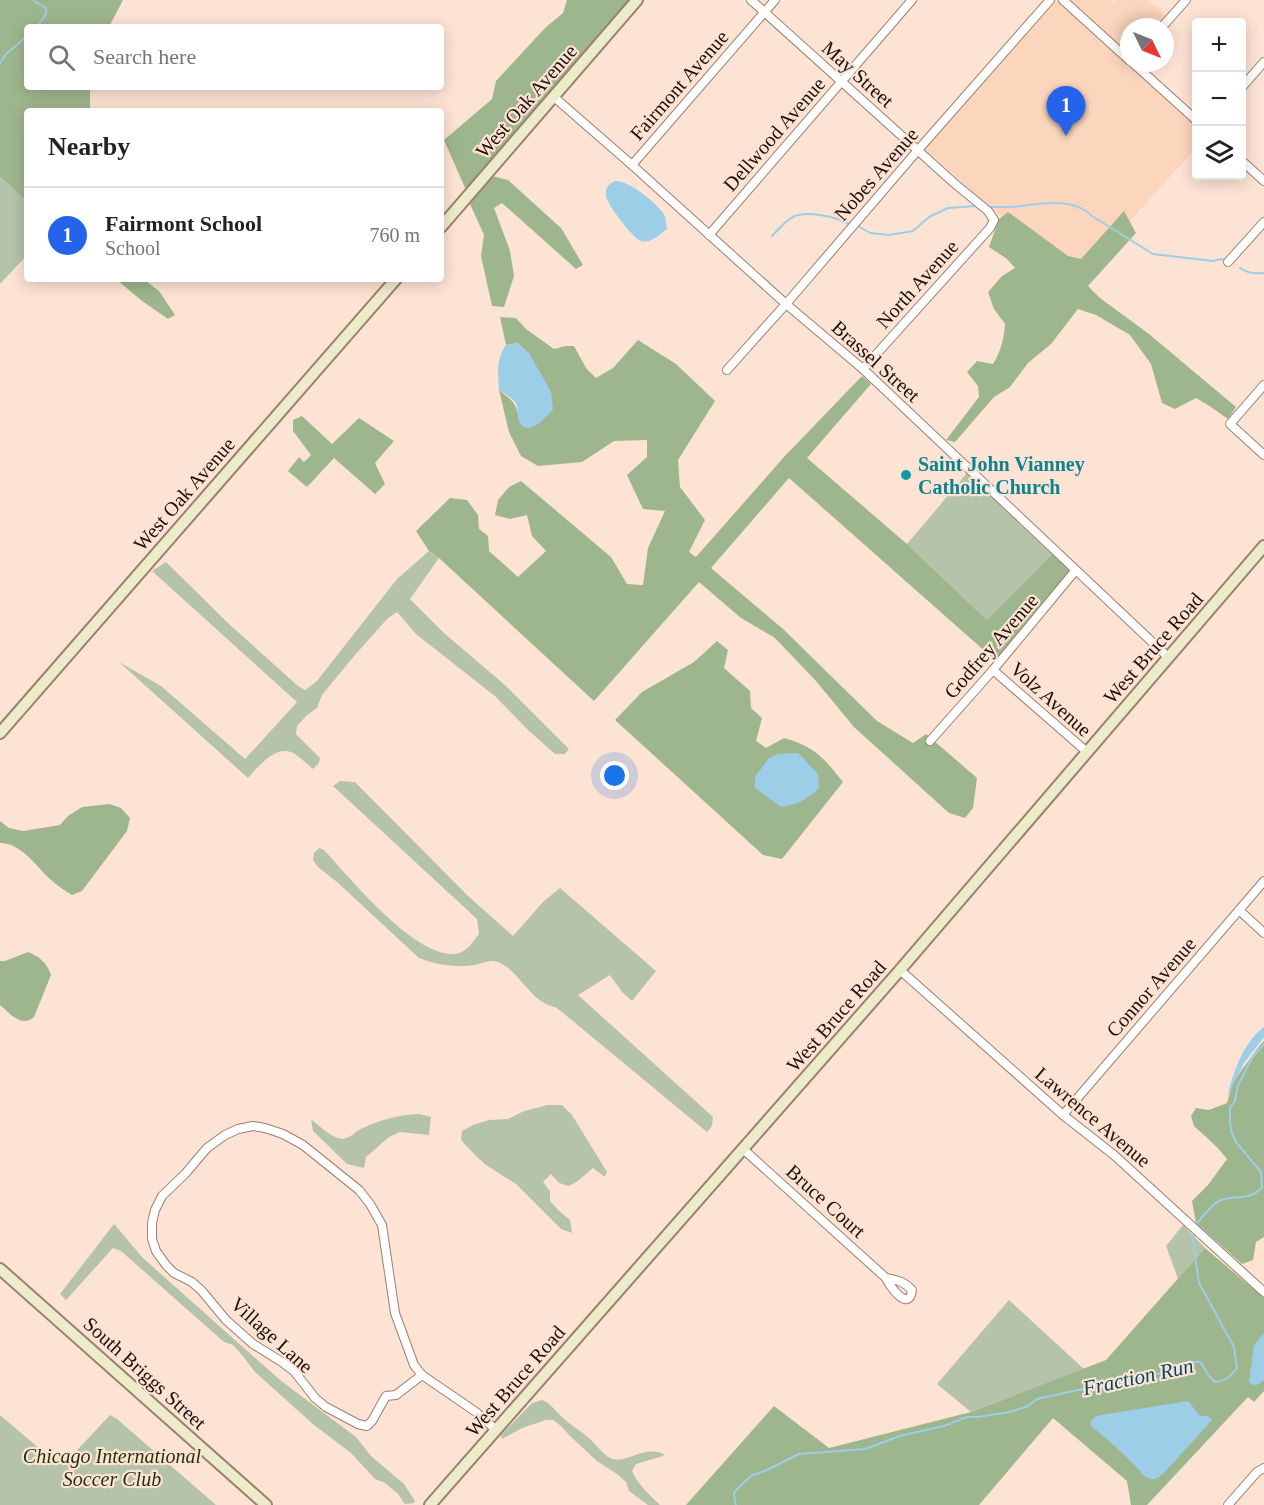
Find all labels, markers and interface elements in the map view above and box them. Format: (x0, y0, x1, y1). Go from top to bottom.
north arrow (1120, 18, 1174, 72)
map controls (1192, 18, 1246, 180)
button: + (1192, 18, 1246, 72)
search box (24, 24, 444, 90)
street label: Fairmont Avenue (625, 26, 733, 144)
street label: May Street (817, 36, 899, 113)
street label: West Oak Avenue (471, 40, 581, 162)
icon: search (45, 41, 78, 74)
text: Search here (93, 44, 196, 69)
button: − (1192, 72, 1246, 126)
street label: Dellwood Avenue (719, 73, 829, 195)
pin: 1 (1046, 86, 1086, 136)
street label: Nobes Avenue (830, 123, 922, 225)
button: layers (1192, 126, 1246, 180)
text: Nearby (48, 132, 130, 161)
text: Fairmont School (105, 211, 262, 236)
text: 1 (63, 224, 73, 246)
text: 760 m (369, 224, 420, 246)
street label: North Avenue (872, 235, 962, 333)
text: School (105, 237, 161, 259)
street label: Brassel Street (828, 316, 925, 406)
street label: West Oak Avenue (129, 433, 239, 555)
place label: Saint John Vianney Catholic Church (918, 453, 1085, 498)
marker: Saint John Vianney Catholic Church (899, 468, 913, 482)
street label: West Bruce Road (1099, 588, 1207, 708)
street label: Godfrey Avenue (940, 589, 1043, 703)
street label: Volz Avenue (1006, 657, 1096, 741)
your location (600, 761, 629, 790)
street label: Connor Avenue (1102, 933, 1200, 1041)
street label: West Bruce Road (782, 956, 890, 1076)
street label: Lawrence Avenue (1031, 1062, 1155, 1172)
street label: Bruce Court (782, 1160, 870, 1242)
street label: Village Lane (226, 1292, 318, 1378)
street label: South Briggs Street (79, 1312, 211, 1435)
street label: West Bruce Road (461, 1321, 569, 1441)
water label: Fraction Run (1079, 1354, 1196, 1401)
park label: Chicago International Soccer Club (23, 1445, 202, 1490)

